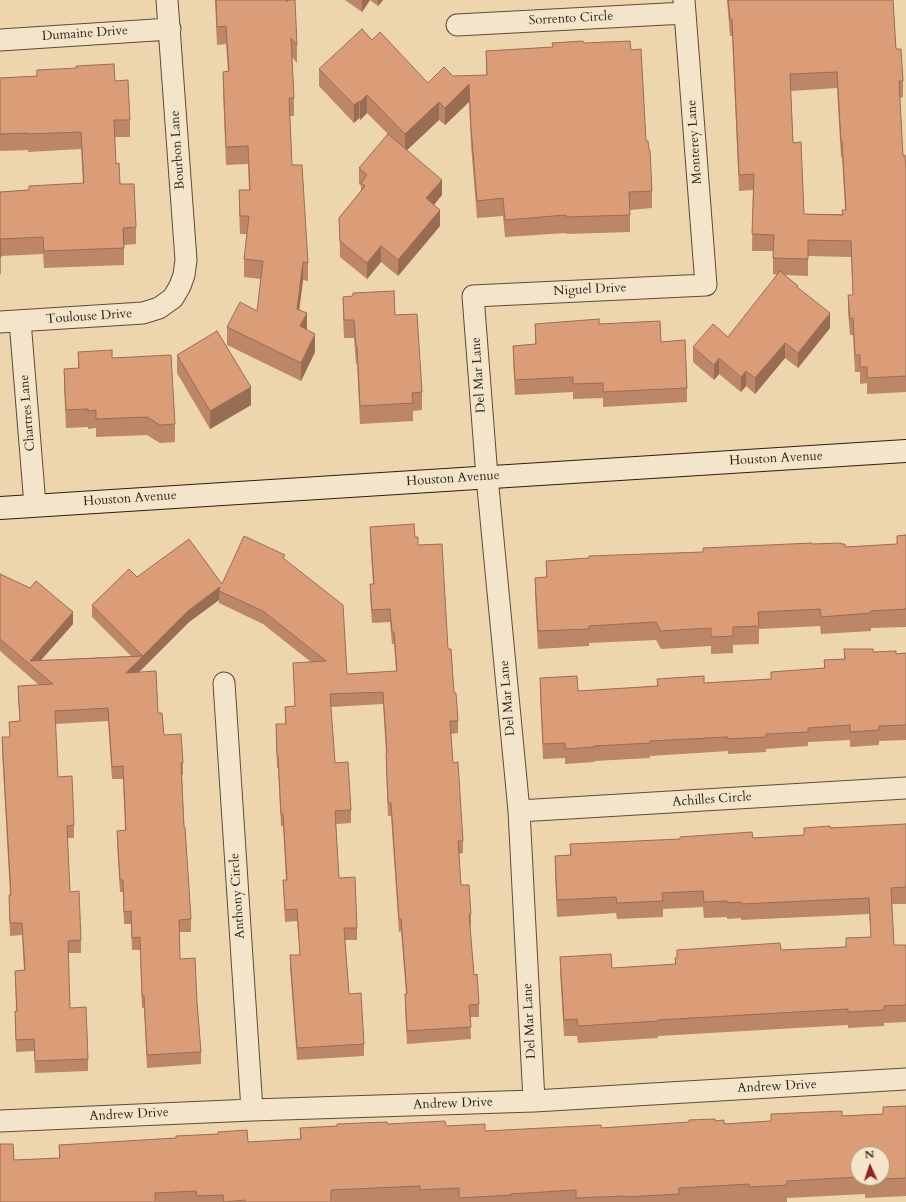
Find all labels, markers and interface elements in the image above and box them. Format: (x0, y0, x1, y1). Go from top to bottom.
street label: Sorrento Circle (528, 9, 614, 29)
street label: Dumaine Drive (41, 23, 129, 45)
street label: Monterey Lane (684, 99, 706, 185)
street label: Bourbon Lane (167, 110, 189, 190)
street label: Niguel Drive (553, 280, 627, 300)
street label: Toulouse Drive (45, 306, 133, 328)
street label: Del Mar Lane (469, 336, 489, 414)
street label: Chartres Lane (17, 374, 39, 452)
street label: Houston Avenue (729, 449, 823, 469)
street label: Houston Avenue (406, 468, 500, 490)
street label: Houston Avenue (83, 488, 177, 510)
street label: Del Mar Lane (497, 659, 519, 737)
street label: Achilles Circle (672, 789, 752, 811)
street label: Anthony Circle (227, 852, 249, 940)
street label: Del Mar Lane (520, 983, 540, 1059)
street label: Andrew Drive (737, 1077, 817, 1097)
street label: Andrew Drive (413, 1095, 493, 1113)
street label: Andrew Drive (89, 1105, 169, 1125)
north arrow (850, 1146, 890, 1186)
text: N (864, 1147, 875, 1162)

